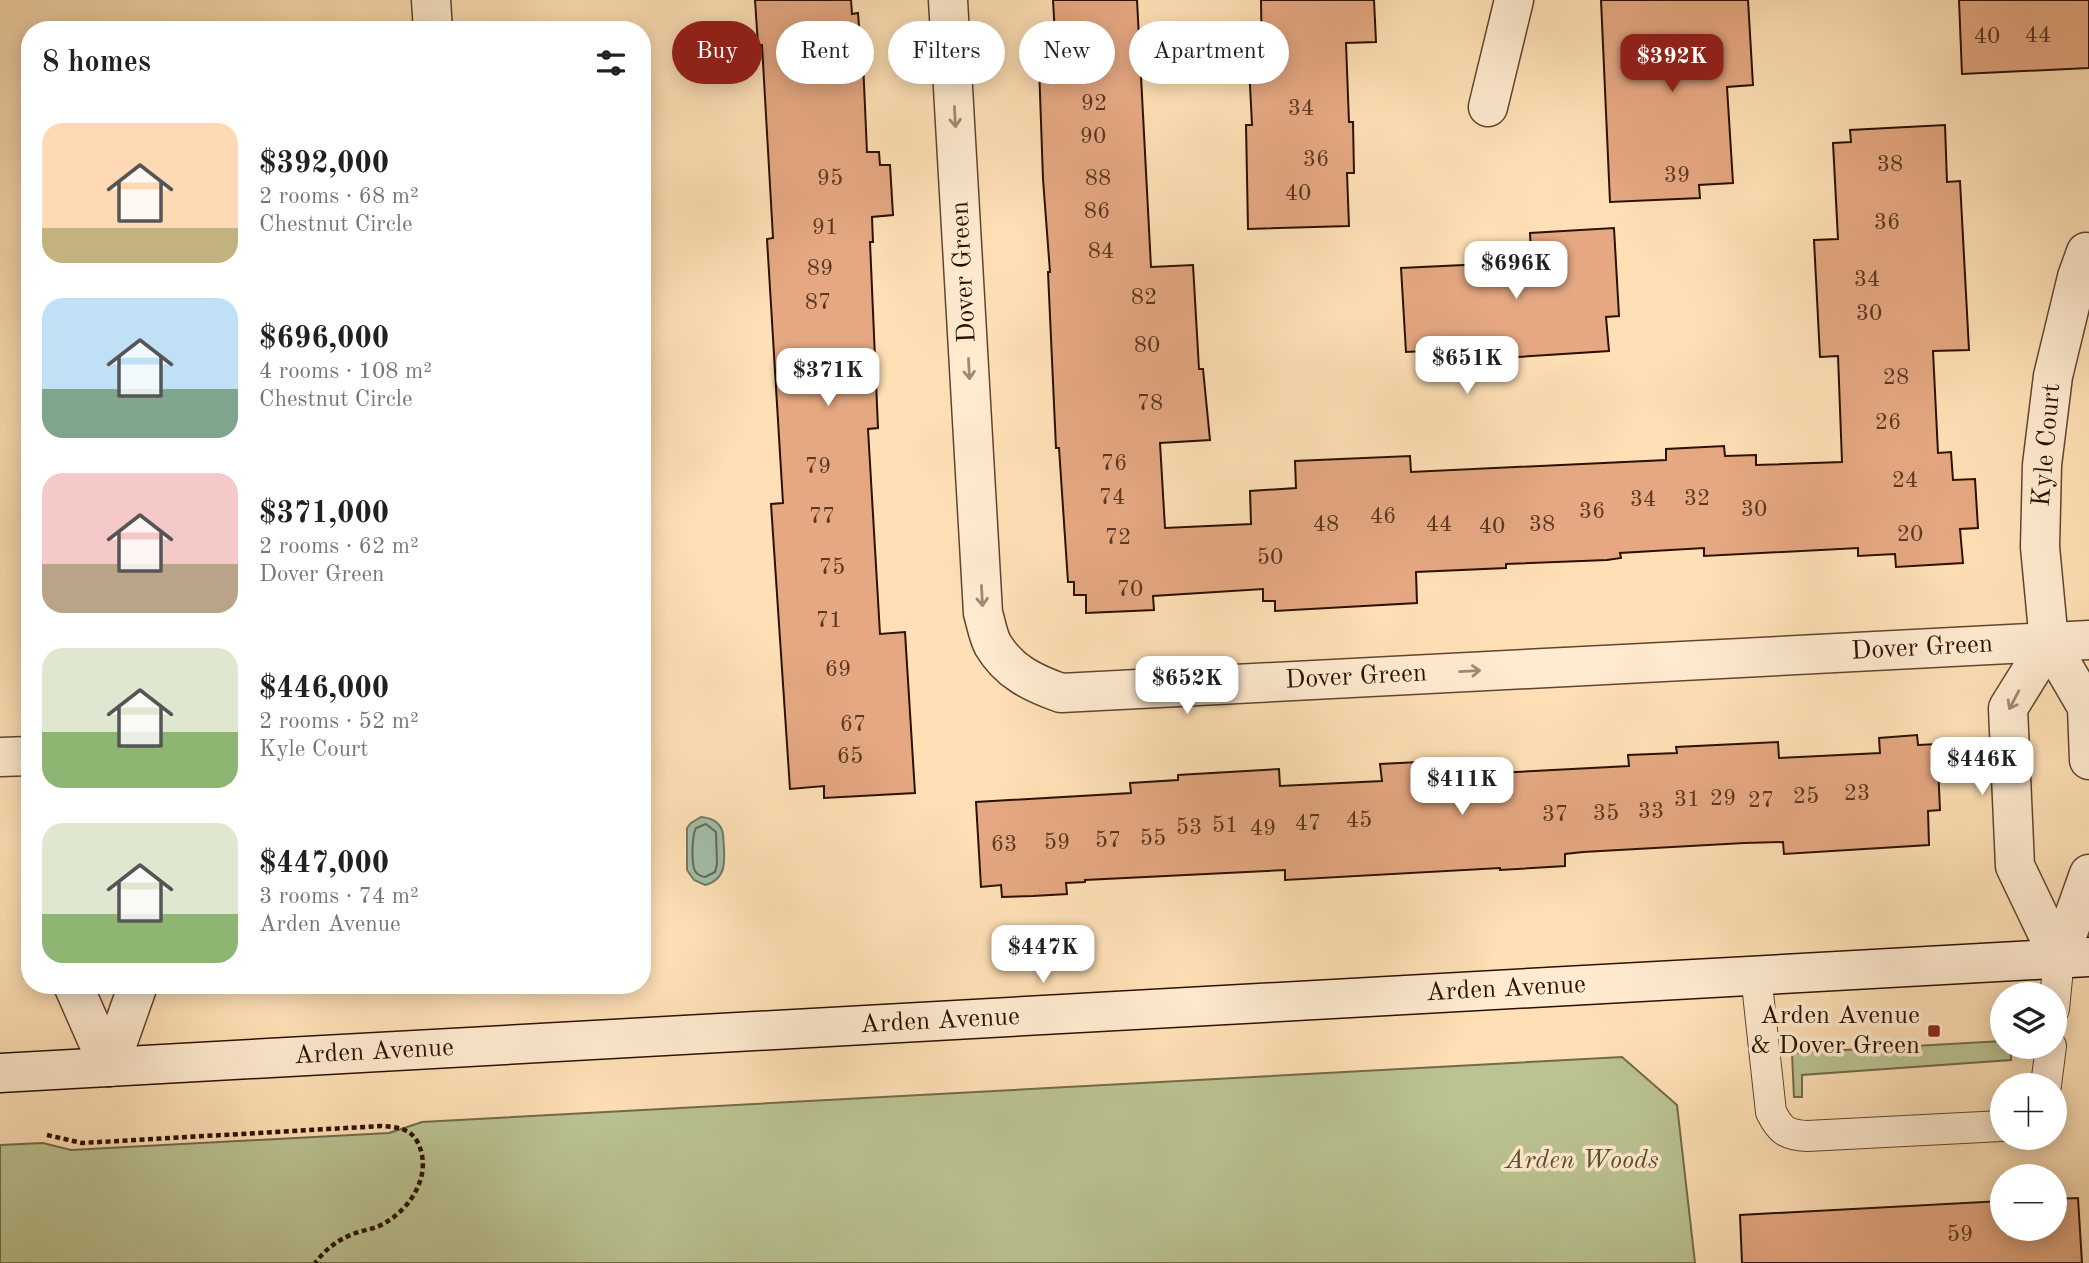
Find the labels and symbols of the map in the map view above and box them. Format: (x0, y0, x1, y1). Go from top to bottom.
house number: 44 (2025, 24, 2051, 47)
house number: 40 (1974, 25, 2000, 48)
pin: $392K (1623, 34, 1721, 94)
house number: 92 (1081, 92, 1107, 115)
house number: 34 (1288, 97, 1314, 120)
one-way arrow (948, 105, 961, 128)
house number: 90 (1080, 125, 1106, 148)
house number: 36 (1303, 148, 1329, 171)
house number: 38 (1877, 153, 1903, 176)
house number: 39 (1664, 164, 1690, 187)
house number: 95 (817, 167, 843, 190)
house number: 88 (1085, 167, 1111, 190)
house number: 40 (1285, 182, 1311, 205)
street label: Dover Green (947, 200, 981, 344)
house number: 86 (1084, 200, 1110, 223)
house number: 36 (1874, 211, 1900, 234)
house number: 91 (812, 216, 838, 239)
house number: 84 (1088, 240, 1114, 263)
pin: $696K (1467, 242, 1565, 301)
house number: 89 (807, 257, 833, 280)
house number: 34 (1854, 268, 1880, 291)
house number: 82 (1131, 286, 1157, 309)
house number: 87 (805, 291, 831, 314)
house number: 30 (1856, 302, 1882, 325)
house number: 80 (1134, 334, 1160, 357)
pin: $651K (1418, 336, 1516, 396)
pin: $371K (779, 348, 877, 408)
one-way arrow (963, 357, 976, 380)
house number: 28 (1883, 366, 1909, 389)
street label: Kyle Court (2029, 382, 2065, 508)
house number: 78 (1137, 392, 1163, 415)
house number: 26 (1875, 411, 1901, 434)
house number: 76 (1101, 452, 1127, 475)
house number: 79 (805, 455, 831, 478)
house number: 24 (1892, 469, 1918, 492)
house number: 74 (1099, 486, 1125, 509)
house number: 32 (1684, 487, 1710, 510)
house number: 34 (1630, 488, 1656, 511)
house number: 30 (1741, 498, 1767, 521)
house number: 36 (1579, 500, 1605, 523)
house number: 77 (809, 505, 835, 528)
house number: 46 (1370, 505, 1396, 528)
house number: 48 (1313, 513, 1339, 536)
house number: 44 (1426, 513, 1452, 536)
house number: 38 (1529, 513, 1555, 536)
house number: 40 (1479, 515, 1505, 538)
house number: 20 (1897, 523, 1923, 546)
house number: 72 (1105, 526, 1131, 549)
house number: 50 (1257, 546, 1283, 569)
house number: 75 (819, 556, 845, 579)
house number: 70 (1117, 578, 1143, 601)
one-way arrow (976, 584, 989, 607)
house number: 71 (816, 609, 842, 632)
street label: Dover Green (1850, 631, 1994, 665)
pin: $652K (1138, 656, 1236, 716)
house number: 69 (825, 658, 851, 681)
street label: Dover Green (1284, 660, 1428, 694)
one-way arrow (1458, 665, 1481, 678)
one-way arrow (2007, 689, 2020, 710)
house number: 67 (840, 713, 866, 736)
pin: $446K (1933, 738, 2031, 797)
house number: 65 (837, 745, 863, 768)
pin: $411K (1413, 758, 1511, 817)
house number: 23 (1844, 782, 1870, 805)
house number: 25 (1793, 785, 1819, 808)
house number: 29 (1710, 787, 1736, 810)
house number: 31 (1674, 788, 1700, 811)
house number: 27 (1748, 789, 1774, 812)
house number: 33 (1638, 800, 1664, 823)
house number: 35 (1593, 802, 1619, 825)
house number: 37 (1542, 803, 1568, 826)
house number: 45 (1346, 809, 1372, 832)
house number: 47 (1295, 812, 1321, 835)
house number: 51 (1212, 814, 1238, 837)
house number: 53 (1176, 816, 1202, 839)
house number: 49 (1250, 817, 1276, 840)
house number: 55 (1140, 827, 1166, 850)
house number: 57 (1095, 829, 1121, 852)
house number: 59 (1044, 831, 1070, 854)
house number: 63 (991, 833, 1017, 856)
pin: $447K (994, 926, 1092, 985)
street label: Arden Avenue (1425, 972, 1587, 1006)
place label: Arden Avenue & Dover Green (1750, 1003, 1920, 1059)
street label: Arden Avenue (859, 1004, 1021, 1038)
marker: Arden Avenue & Dover Green (1926, 1023, 1942, 1039)
street label: Arden Avenue (293, 1035, 455, 1069)
park label: Arden Woods (1503, 1148, 1659, 1174)
house number: 59 (1947, 1223, 1973, 1246)

